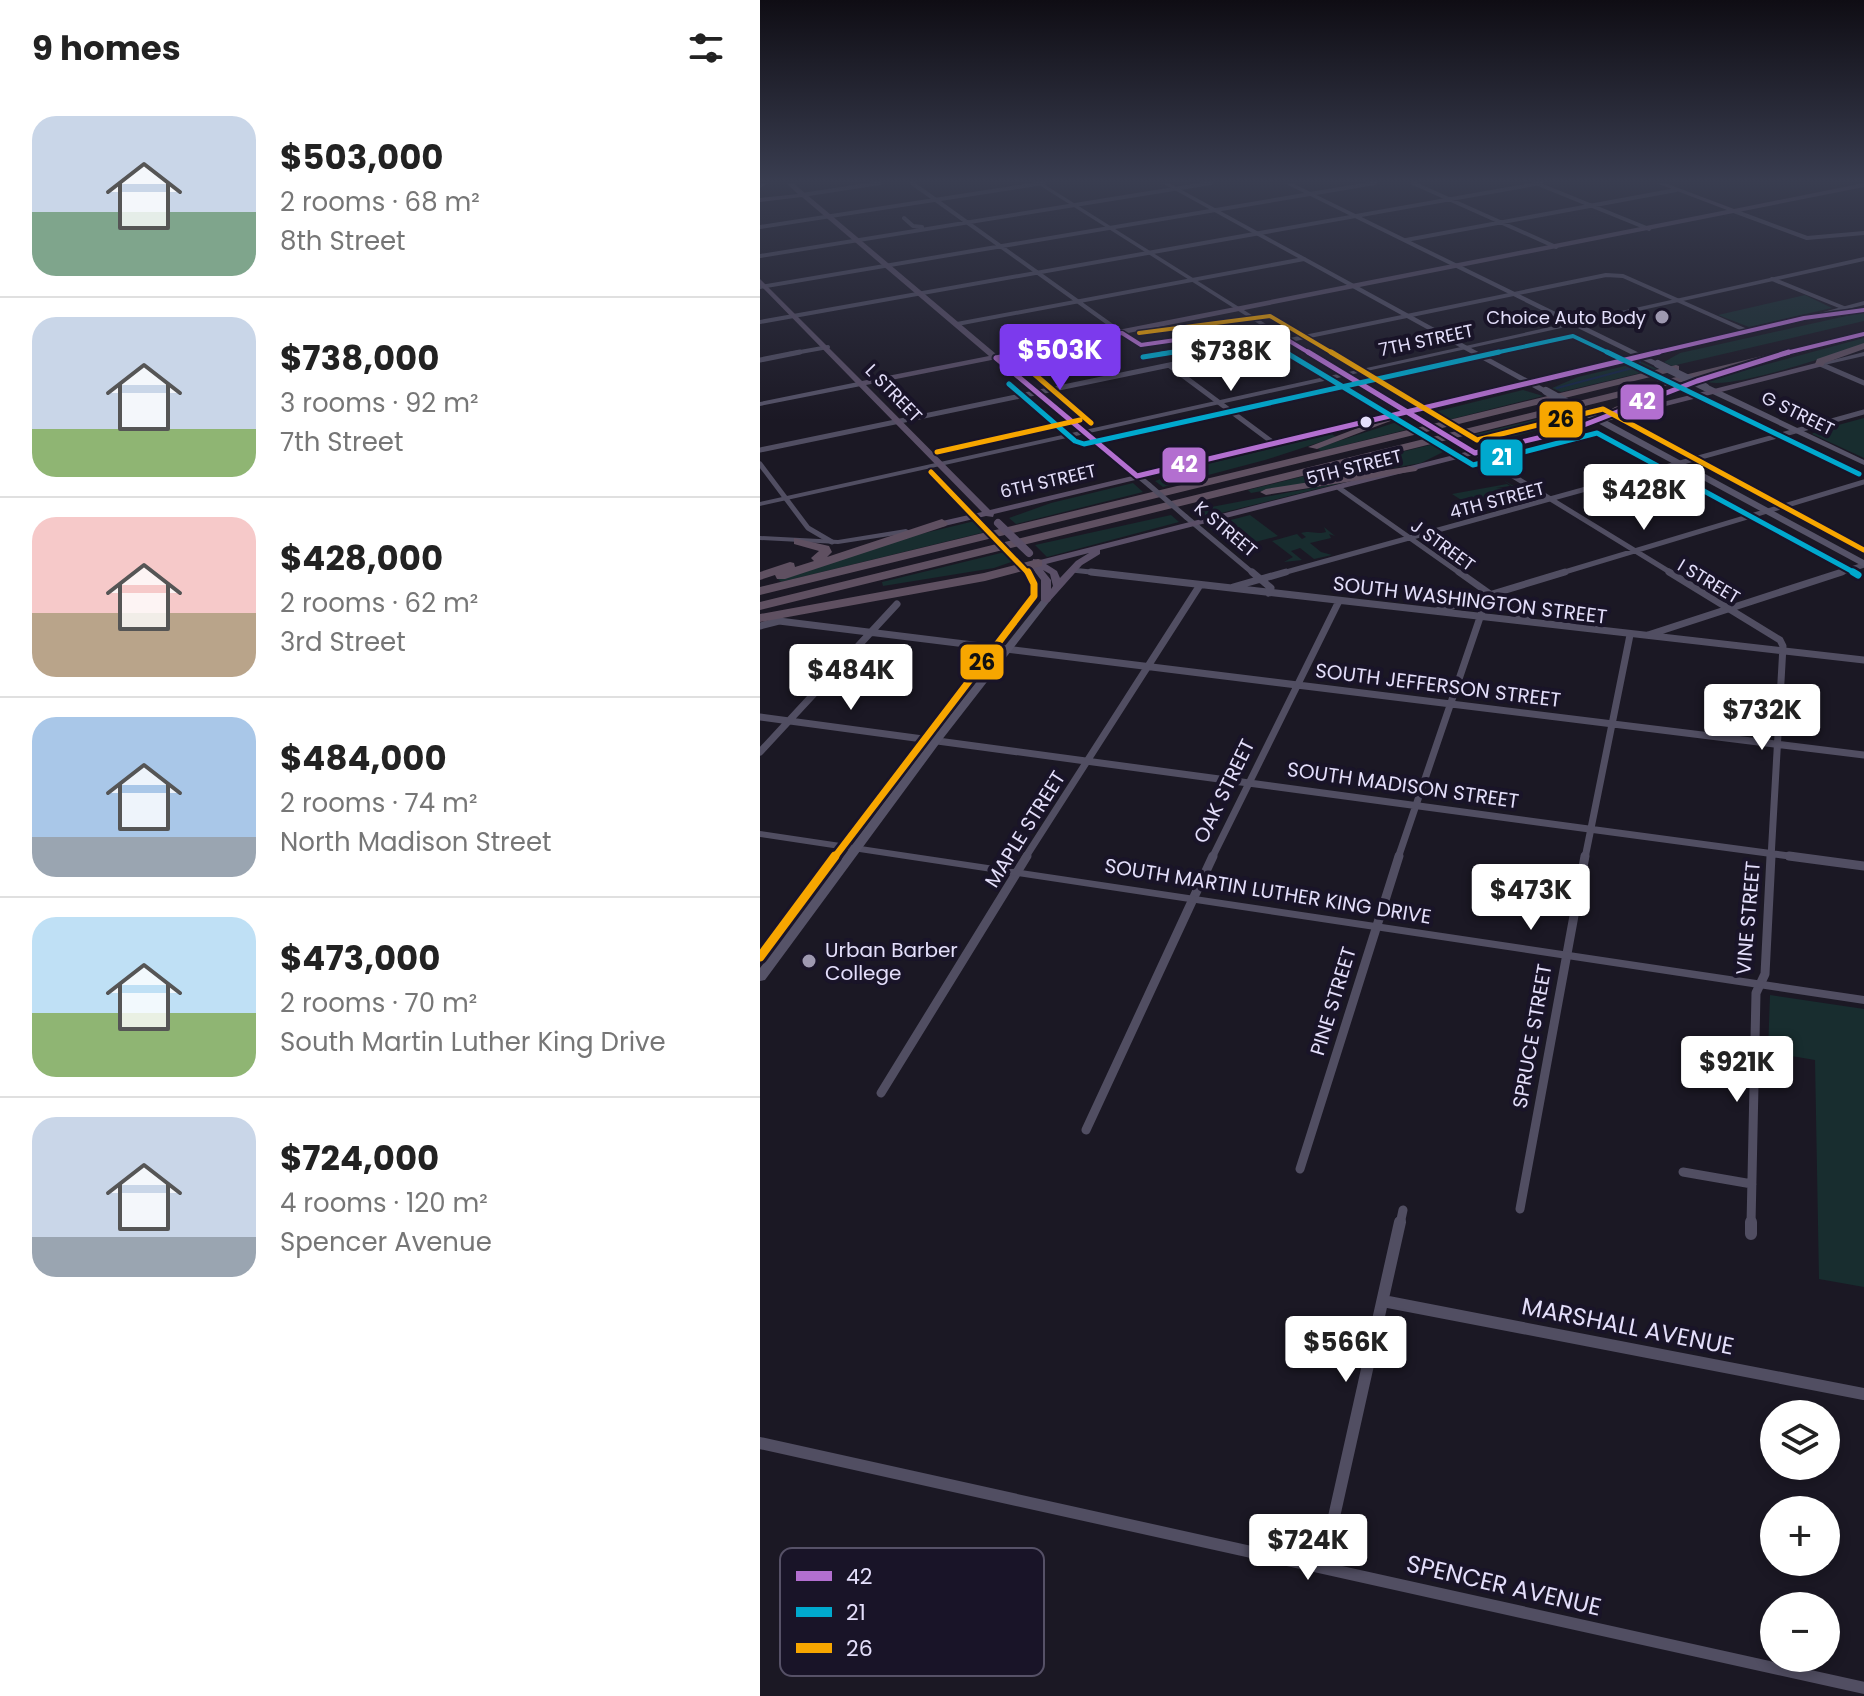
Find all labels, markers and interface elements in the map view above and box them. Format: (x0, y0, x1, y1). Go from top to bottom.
text: 9 homes (32, 24, 181, 72)
icon: filters (684, 26, 728, 70)
text: $503,000 (280, 133, 443, 181)
icon: home (96, 148, 192, 244)
text: 2 rooms · 68 m² (280, 184, 480, 220)
text: 8th Street (280, 223, 406, 259)
place label: Choice Auto Body (1486, 305, 1646, 330)
marker: Choice Auto Body (1653, 308, 1671, 326)
street label: 7TH STREET (1376, 318, 1476, 362)
pin: $503K (1004, 324, 1116, 392)
pin: $738K (1175, 325, 1287, 393)
text: $503K (1018, 332, 1102, 368)
text: $738K (1190, 333, 1272, 369)
text: $738,000 (280, 334, 439, 382)
icon: home (96, 349, 192, 445)
street label: L STREET (860, 358, 928, 428)
line badge: 42 (1619, 383, 1665, 421)
text: 3 rooms · 92 m² (280, 385, 479, 421)
street label: G STREET (1757, 385, 1839, 442)
text: 42 (1628, 386, 1656, 417)
line badge: 26 (1538, 400, 1584, 439)
text: 26 (1548, 404, 1574, 435)
unlabelled marker (1358, 414, 1374, 430)
text: 7th Street (280, 424, 403, 460)
line badge: 21 (1479, 438, 1524, 477)
text: 21 (1492, 442, 1512, 473)
street label: 5TH STREET (1304, 443, 1405, 491)
line badge: 42 (1161, 446, 1207, 484)
text: 42 (1170, 449, 1198, 480)
street label: 6TH STREET (997, 458, 1099, 504)
pin: $428K (1588, 464, 1700, 532)
text: $428K (1602, 472, 1686, 508)
street label: 4TH STREET (1447, 475, 1548, 525)
street label: K STREET (1189, 495, 1263, 563)
street label: J STREET (1406, 513, 1480, 577)
text: $428,000 (280, 534, 443, 582)
icon: home (96, 549, 192, 645)
street label: I STREET (1673, 553, 1745, 610)
street label: SOUTH WASHINGTON STREET (1331, 569, 1609, 631)
text: 2 rooms · 62 m² (280, 585, 478, 621)
text: 3rd Street (280, 624, 406, 660)
line badge: 26 (959, 643, 1005, 681)
pin: $484K (795, 644, 907, 712)
text: 26 (969, 647, 995, 678)
text: $484K (807, 652, 895, 688)
street label: SOUTH JEFFERSON STREET (1314, 656, 1563, 714)
pin: $732K (1706, 684, 1818, 752)
text: $732K (1722, 692, 1802, 728)
text: $484,000 (280, 734, 447, 782)
street label: OAK STREET (1187, 734, 1261, 848)
icon: home (96, 749, 192, 845)
street label: SOUTH MADISON STREET (1285, 755, 1521, 815)
street label: MAPLE STREET (978, 765, 1072, 893)
text: 2 rooms · 74 m² (280, 785, 477, 821)
text: North Madison Street (280, 824, 552, 860)
street label: SOUTH MARTIN LUTHER KING DRIVE (1103, 851, 1433, 931)
street label: VINE STREET (1729, 860, 1767, 976)
pin: $473K (1475, 864, 1587, 932)
text: $473K (1490, 872, 1572, 908)
text: $473,000 (280, 934, 440, 982)
place label: Urban Barber College (825, 936, 958, 987)
street label: PINE STREET (1303, 943, 1363, 1059)
icon: home (96, 949, 192, 1045)
marker: Urban Barber College (800, 952, 818, 970)
street label: SPRUCE STREET (1506, 961, 1559, 1110)
text: 2 rooms · 70 m² (280, 985, 477, 1021)
text: South Martin Luther King Drive (280, 1024, 666, 1060)
pin: $921K (1681, 1036, 1793, 1104)
text: $921K (1699, 1044, 1775, 1080)
text: $724,000 (280, 1134, 439, 1182)
icon: home (96, 1149, 192, 1245)
text: 4 rooms · 120 m² (280, 1185, 488, 1221)
text: Spencer Avenue (280, 1224, 492, 1260)
street label: MARSHALL AVENUE (1519, 1289, 1737, 1363)
pin: $566K (1290, 1316, 1402, 1384)
text: $566K (1303, 1324, 1389, 1360)
map controls (1760, 1400, 1840, 1672)
button: layers (1760, 1400, 1840, 1480)
button: + (1760, 1496, 1840, 1576)
pin: $724K (1252, 1514, 1364, 1582)
text: $724K (1267, 1522, 1349, 1558)
street label: SPENCER AVENUE (1403, 1547, 1605, 1623)
legend (780, 1548, 1044, 1676)
text: 42 (846, 1561, 873, 1592)
button: − (1760, 1592, 1840, 1672)
text: 21 (846, 1597, 866, 1628)
text: 26 (846, 1633, 873, 1664)

